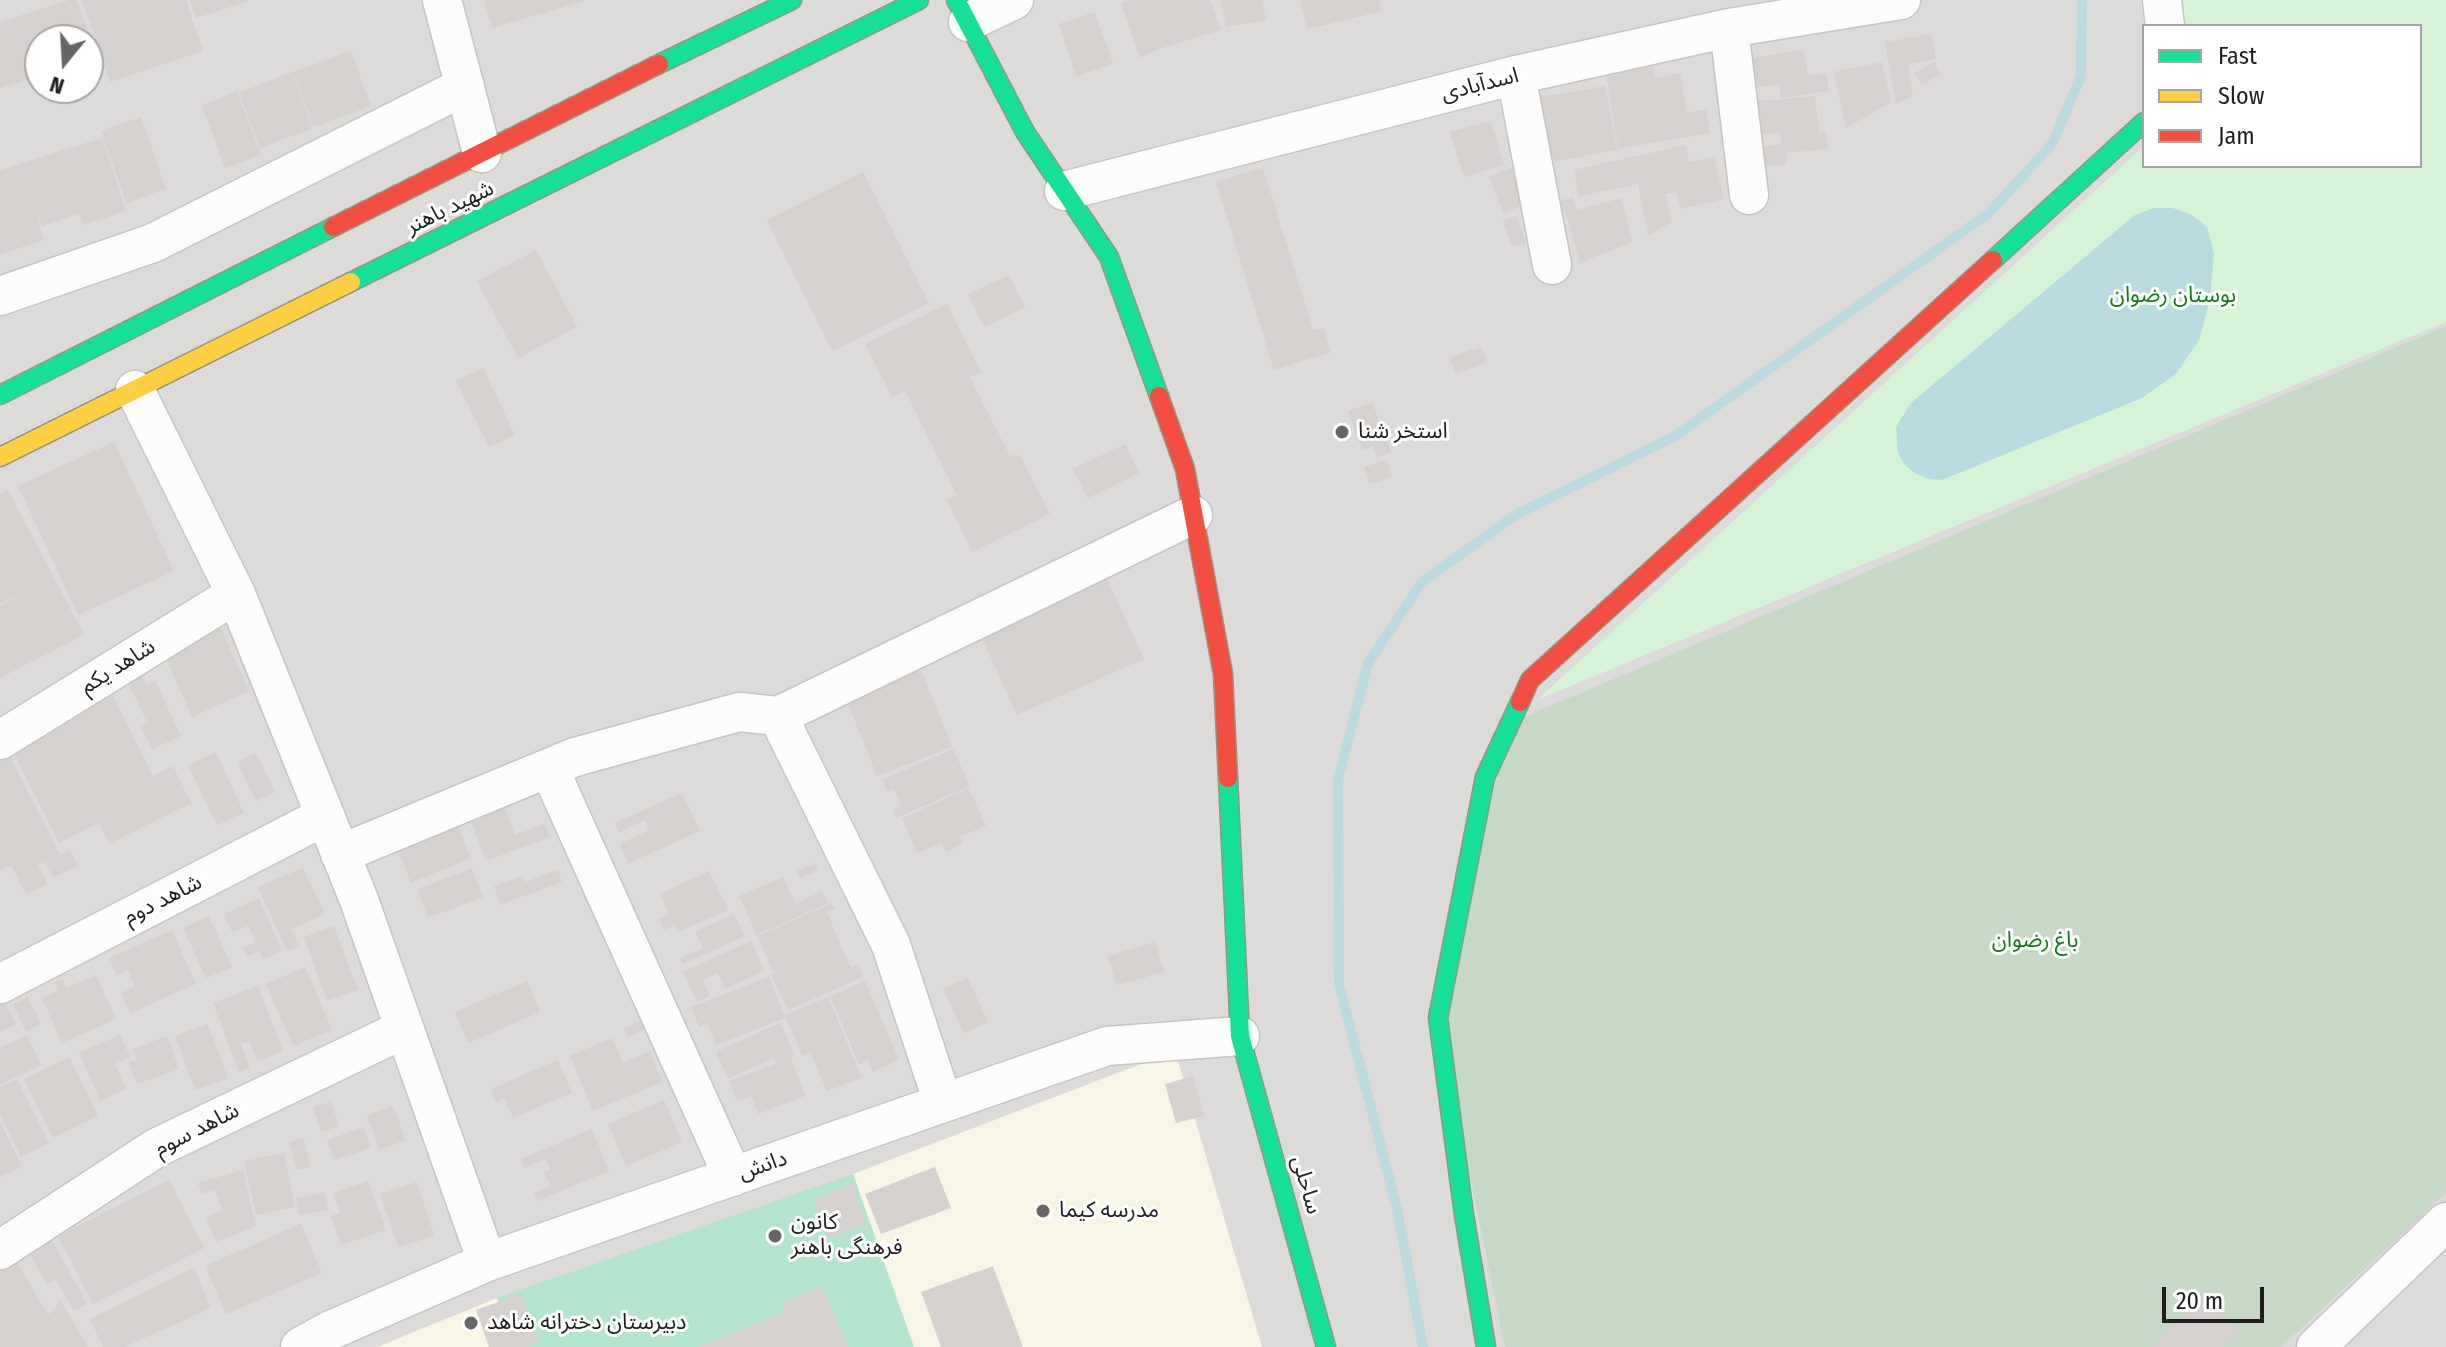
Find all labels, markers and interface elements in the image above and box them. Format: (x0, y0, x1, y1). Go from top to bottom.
north arrow (24, 24, 104, 104)
legend (2142, 24, 2422, 168)
text: Fast (2218, 42, 2257, 70)
street label: اسدآبادی (1439, 63, 1521, 107)
text: N (47, 71, 67, 100)
text: Slow (2218, 82, 2264, 110)
text: Jam (2218, 122, 2255, 150)
street label: شهید باهنر (402, 175, 498, 241)
park label: بوستان رضوان (2110, 283, 2236, 309)
place label: استخر شنا (1358, 419, 1448, 445)
marker: استخر شنا (1333, 423, 1351, 441)
street label: شاهد یکم (76, 634, 160, 700)
street label: شاهد دوم (120, 869, 206, 931)
park label: باغ رضوان (1992, 928, 2078, 954)
street label: شاهد سوم (150, 1097, 244, 1163)
street label: دانش (735, 1145, 791, 1187)
street label: ساحلی (1285, 1153, 1327, 1217)
place label: مدرسه کیما (1059, 1198, 1159, 1224)
marker: مدرسه کیما (1034, 1202, 1052, 1220)
place label: کانون فرهنگی باهنر (791, 1210, 903, 1262)
marker: کانون فرهنگی باهنر (766, 1227, 784, 1245)
scale bar (2166, 1271, 2268, 1321)
text: 20 m (2176, 1287, 2223, 1315)
place label: دبیرستان دخترانه شاهد (487, 1310, 687, 1336)
marker: دبیرستان دخترانه شاهد (462, 1314, 480, 1332)

